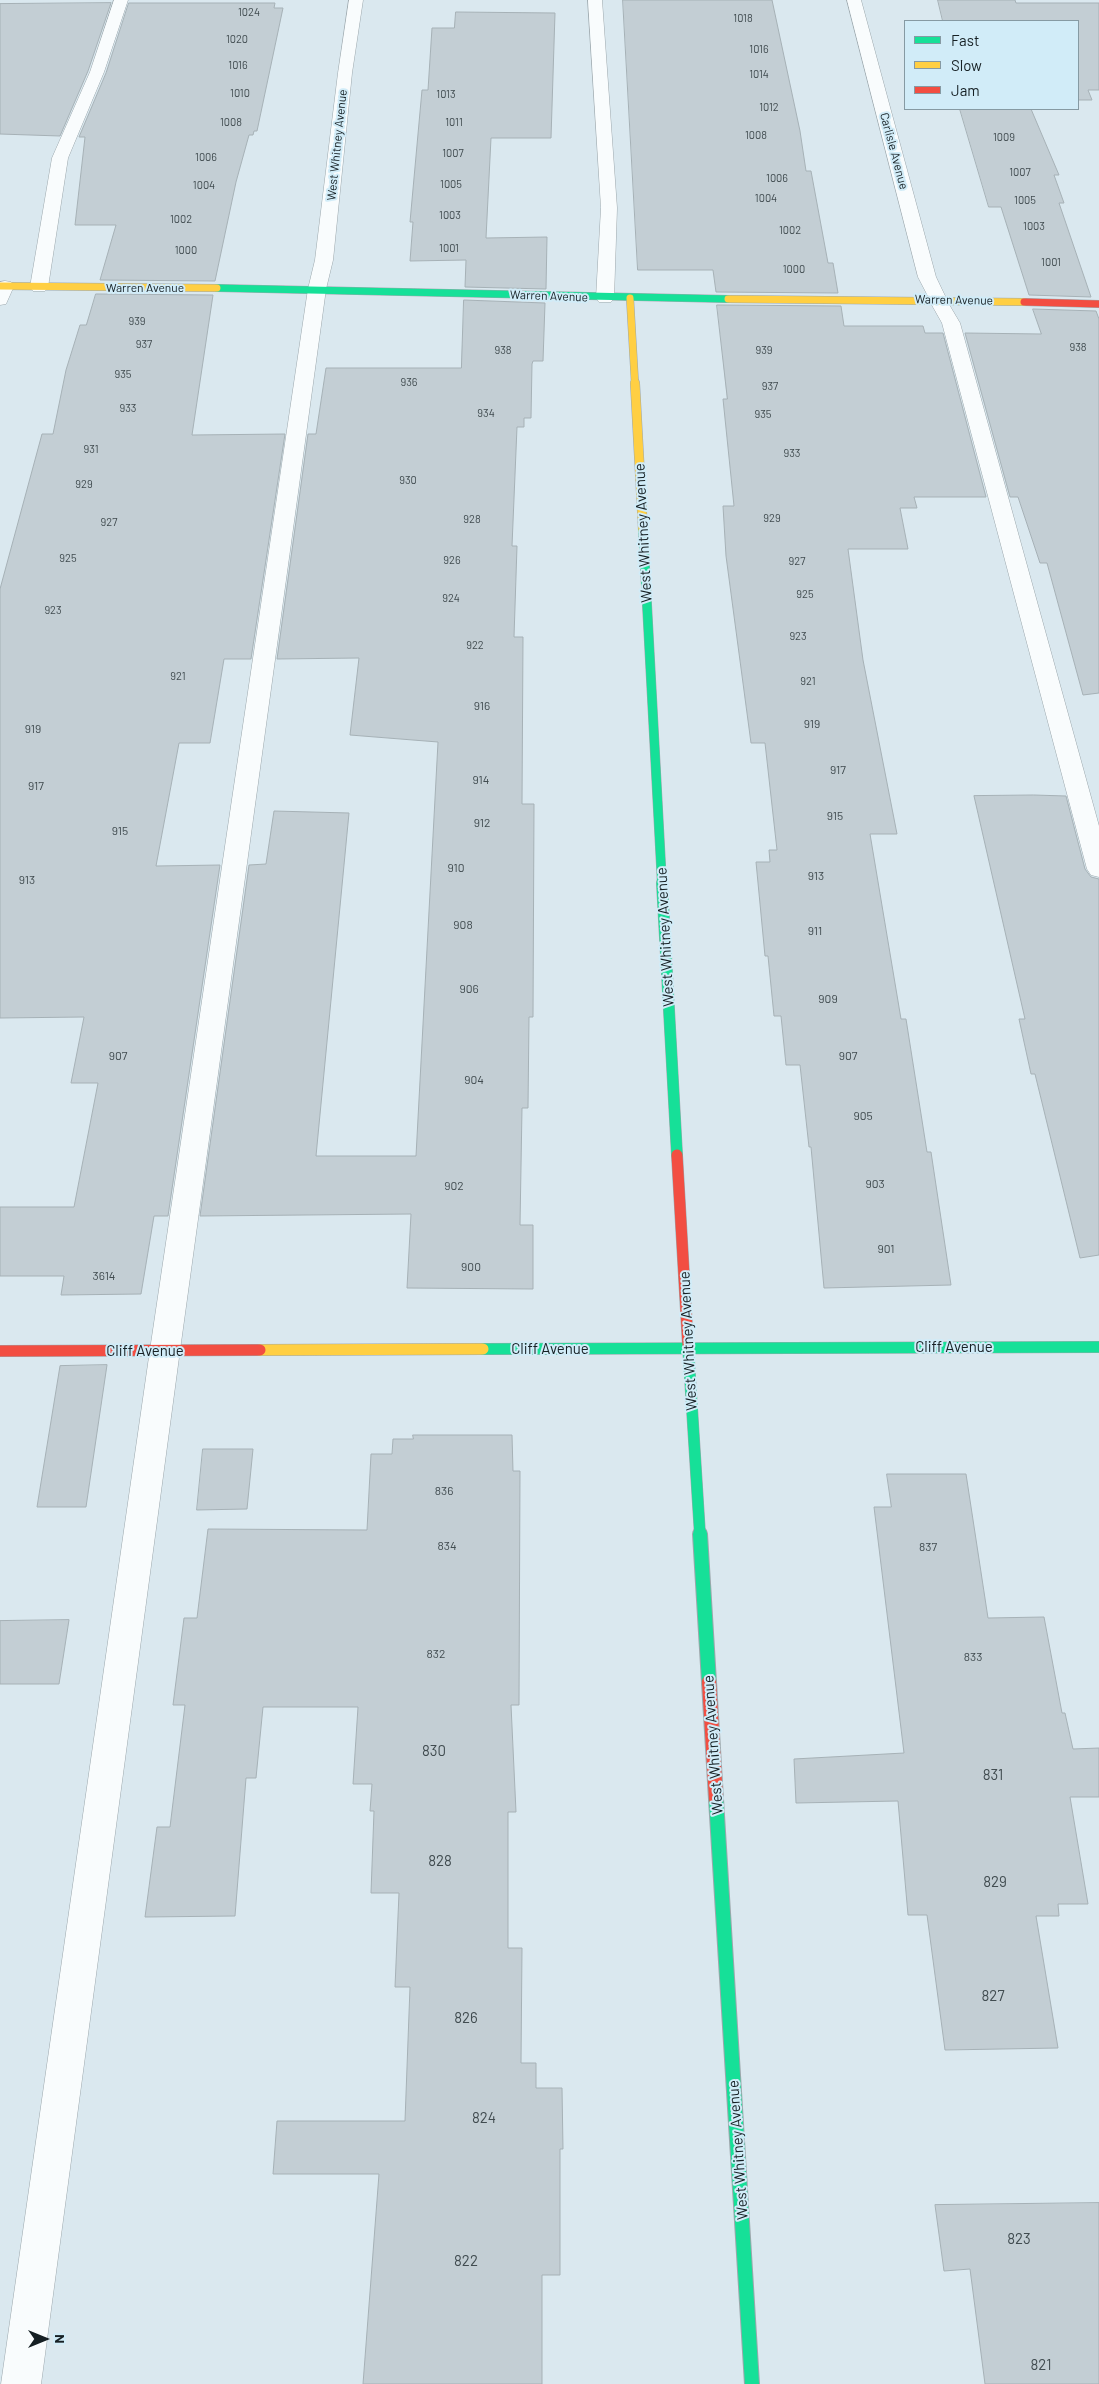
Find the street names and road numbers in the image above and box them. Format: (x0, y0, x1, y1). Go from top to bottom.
street label: West Whitney Avenue (324, 89, 350, 201)
street label: Carlisle Avenue (877, 111, 911, 191)
street label: Warren Avenue (106, 281, 184, 295)
street label: Warren Avenue (510, 287, 588, 305)
street label: Warren Avenue (915, 292, 993, 308)
street label: West Whitney Avenue (630, 463, 656, 603)
street label: West Whitney Avenue (652, 867, 678, 1007)
street label: West Whitney Avenue (675, 1271, 701, 1411)
street label: Cliff Avenue (915, 1338, 993, 1356)
street label: Cliff Avenue (511, 1340, 589, 1358)
street label: Cliff Avenue (106, 1342, 184, 1360)
street label: West Whitney Avenue (699, 1675, 727, 1815)
street label: West Whitney Avenue (724, 2080, 752, 2220)

